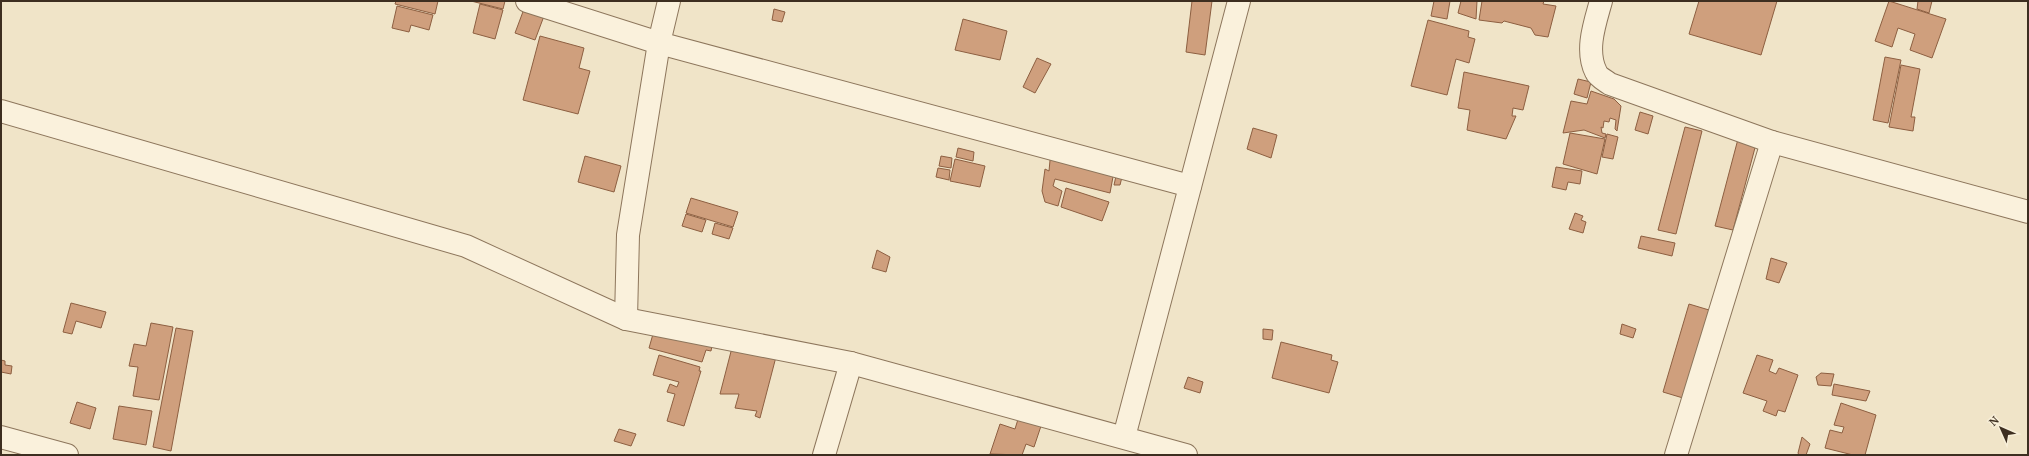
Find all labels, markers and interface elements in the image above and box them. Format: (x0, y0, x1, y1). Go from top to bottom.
north arrow (1981, 408, 2021, 448)
text: N (1986, 413, 2002, 429)

